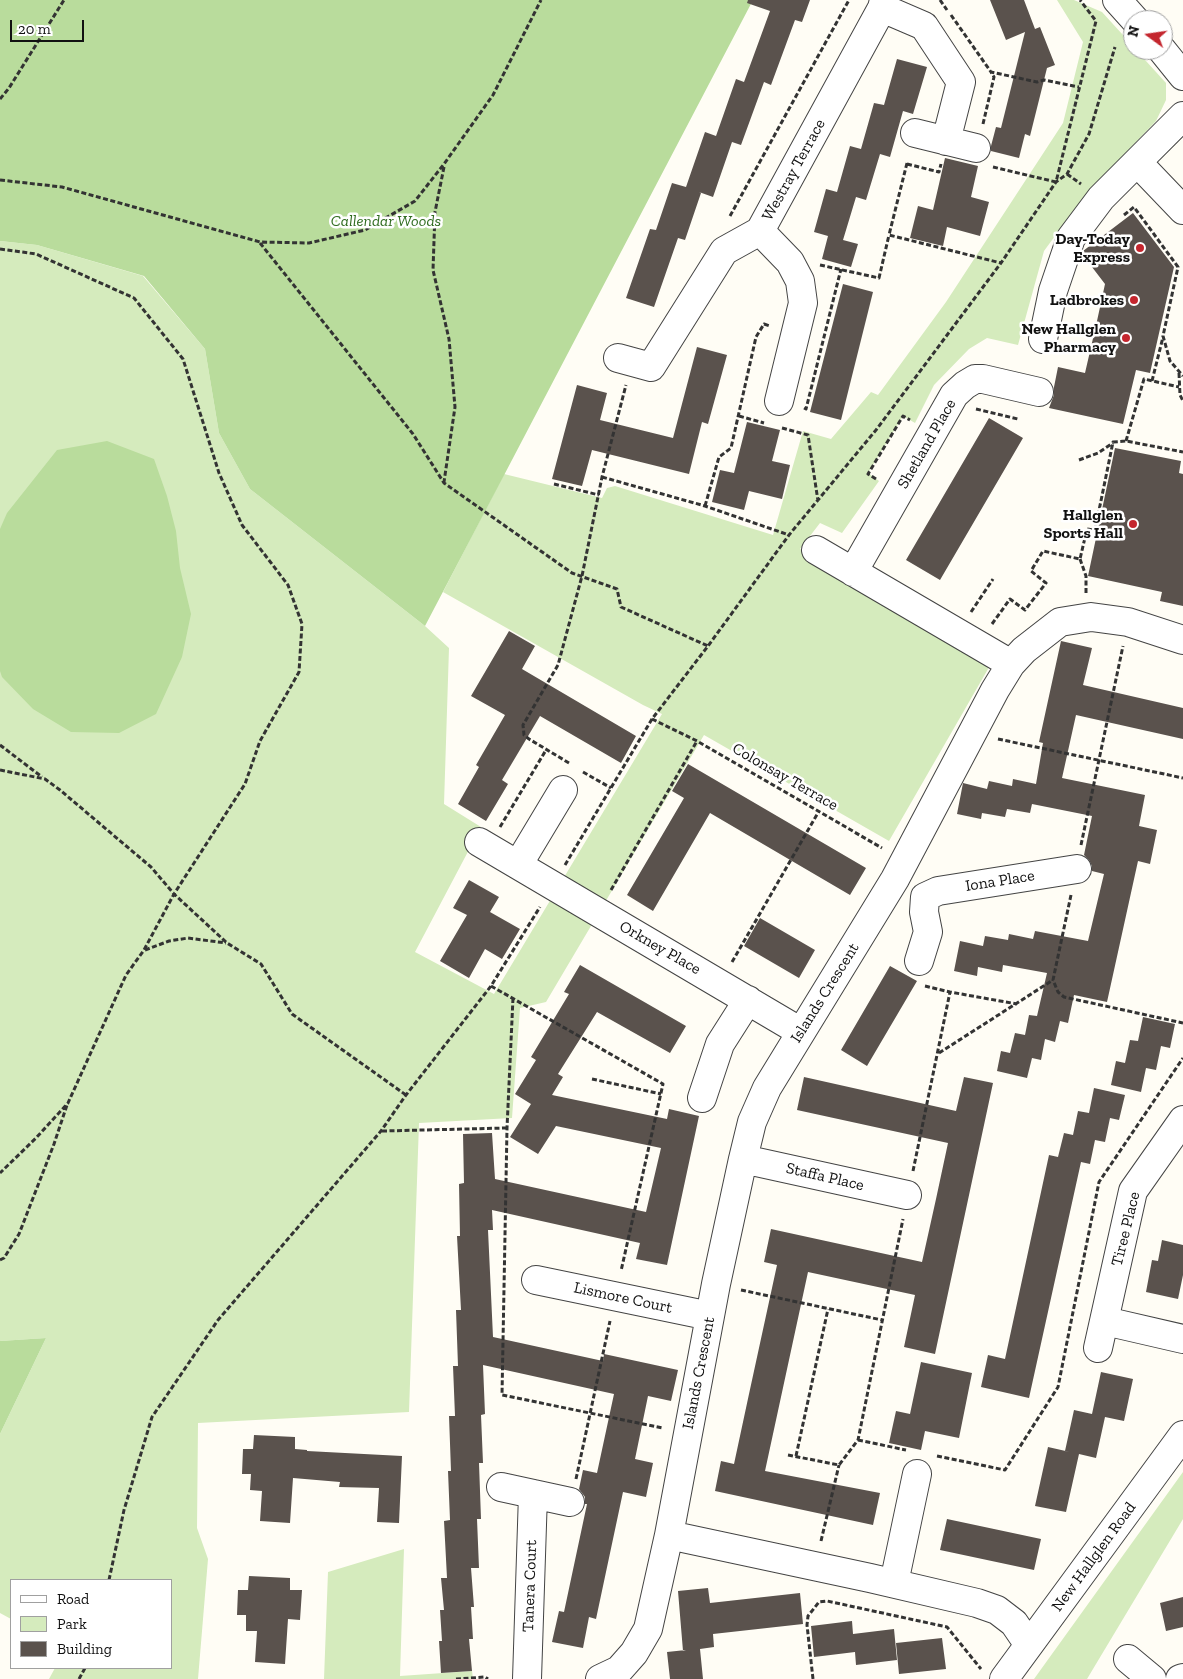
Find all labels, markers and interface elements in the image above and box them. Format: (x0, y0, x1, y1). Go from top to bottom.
scale bar (12, 10, 86, 42)
north arrow (1123, 10, 1173, 60)
text: 20 m (18, 20, 51, 38)
text: N (1124, 24, 1143, 39)
street label: Westray Terrace (758, 116, 830, 224)
park label: Callendar Woods (331, 211, 441, 231)
place label: Day-Today Express (1055, 229, 1130, 267)
marker: Day-Today Express (1134, 242, 1146, 254)
place label: Ladbrokes (1050, 290, 1124, 310)
marker: Ladbrokes (1128, 294, 1140, 306)
place label: New Hallglen Pharmacy (1021, 319, 1116, 357)
marker: New Hallglen Pharmacy (1120, 332, 1132, 344)
street label: Shetland Place (894, 396, 960, 492)
place label: Hallglen Sports Hall (1044, 505, 1123, 543)
marker: Hallglen Sports Hall (1127, 518, 1139, 530)
street label: Colonsay Terrace (729, 739, 841, 815)
street label: Iona Place (964, 866, 1036, 896)
street label: Orkney Place (616, 917, 704, 979)
street label: Islands Crescent (787, 939, 863, 1047)
street label: Staffa Place (784, 1159, 866, 1195)
street label: Tiree Place (1108, 1190, 1144, 1268)
street label: Lismore Court (572, 1278, 674, 1318)
street label: Islands Crescent (679, 1315, 719, 1431)
street label: New Hallglen Road (1048, 1499, 1140, 1615)
street label: Tanera Court (519, 1540, 541, 1632)
legend (10, 1579, 172, 1669)
text: Road (57, 1590, 89, 1608)
text: Park (57, 1615, 87, 1633)
text: Building (57, 1640, 112, 1658)

